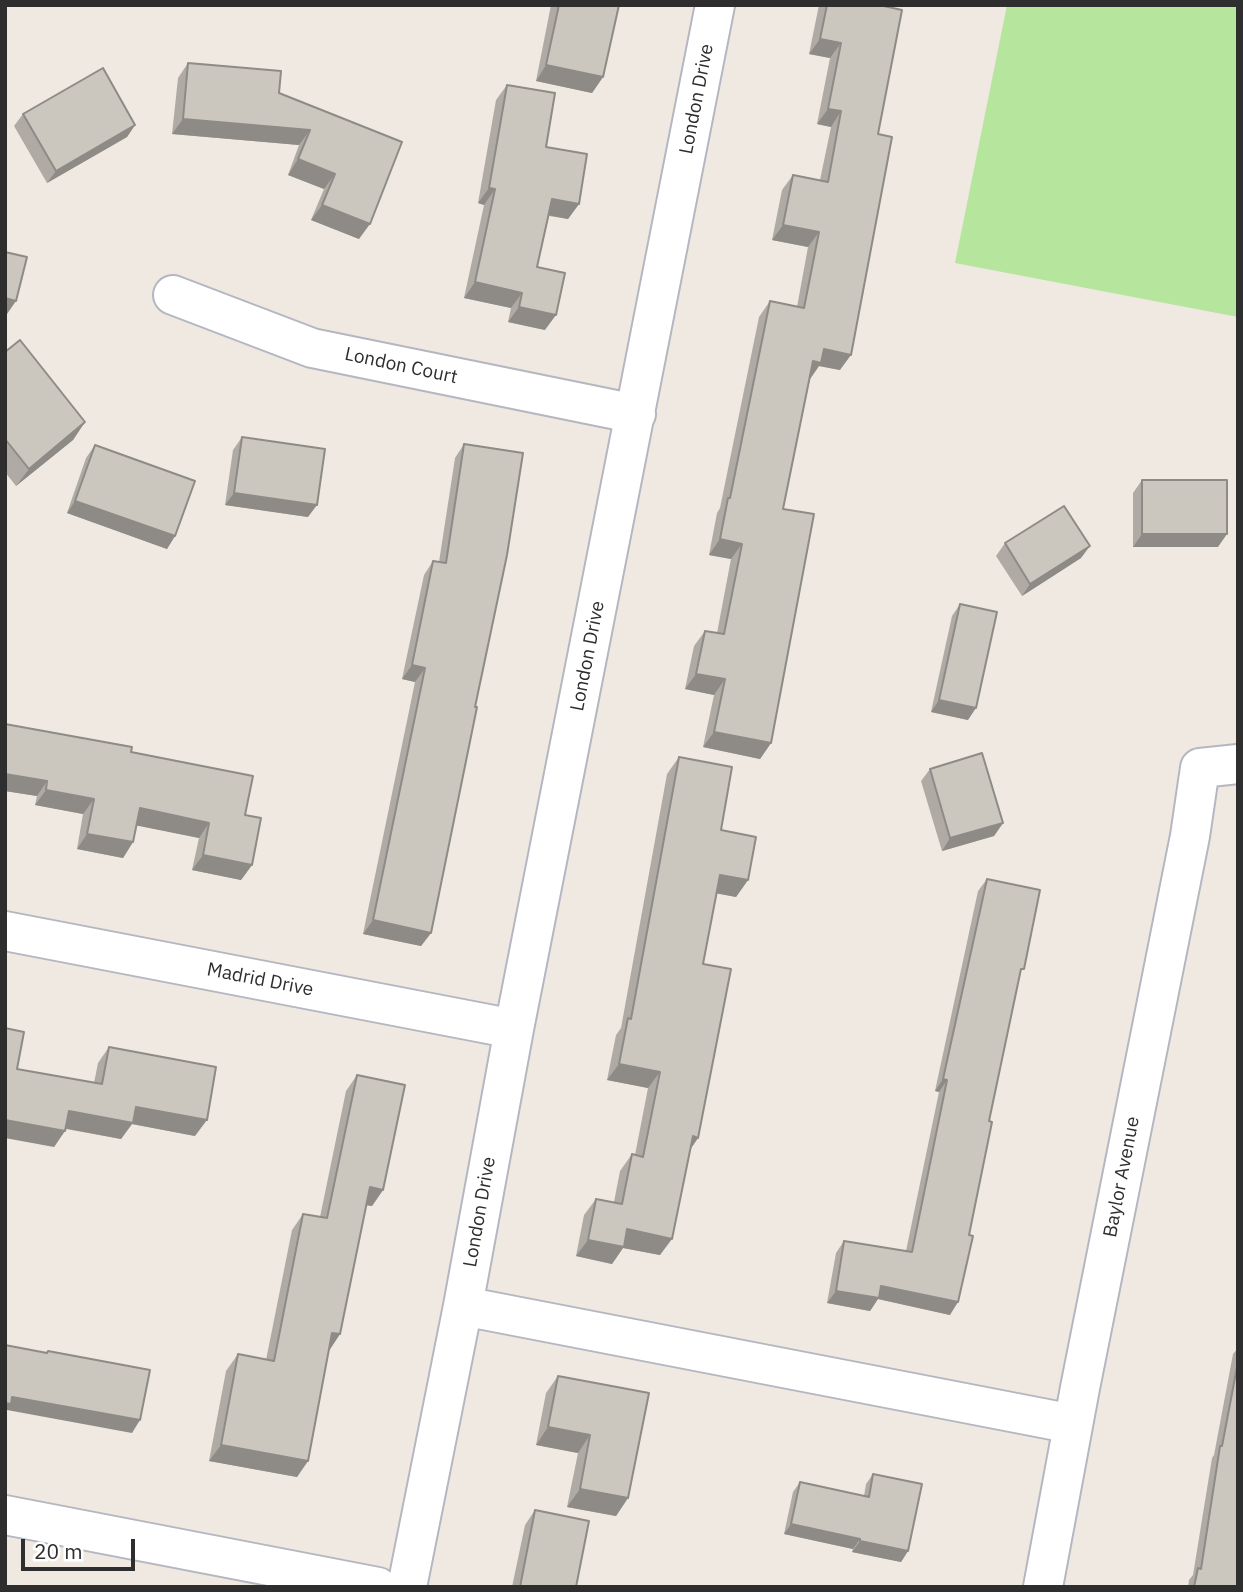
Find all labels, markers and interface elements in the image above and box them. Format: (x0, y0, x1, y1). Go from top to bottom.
street label: London Drive (675, 42, 719, 156)
street label: London Court (343, 343, 459, 389)
street label: London Drive (566, 599, 610, 713)
street label: Madrid Drive (205, 959, 315, 1001)
street label: Baylor Avenue (1099, 1115, 1145, 1239)
street label: London Drive (459, 1155, 501, 1269)
scale bar (24, 1526, 138, 1570)
text: 20 m (34, 1537, 83, 1565)

